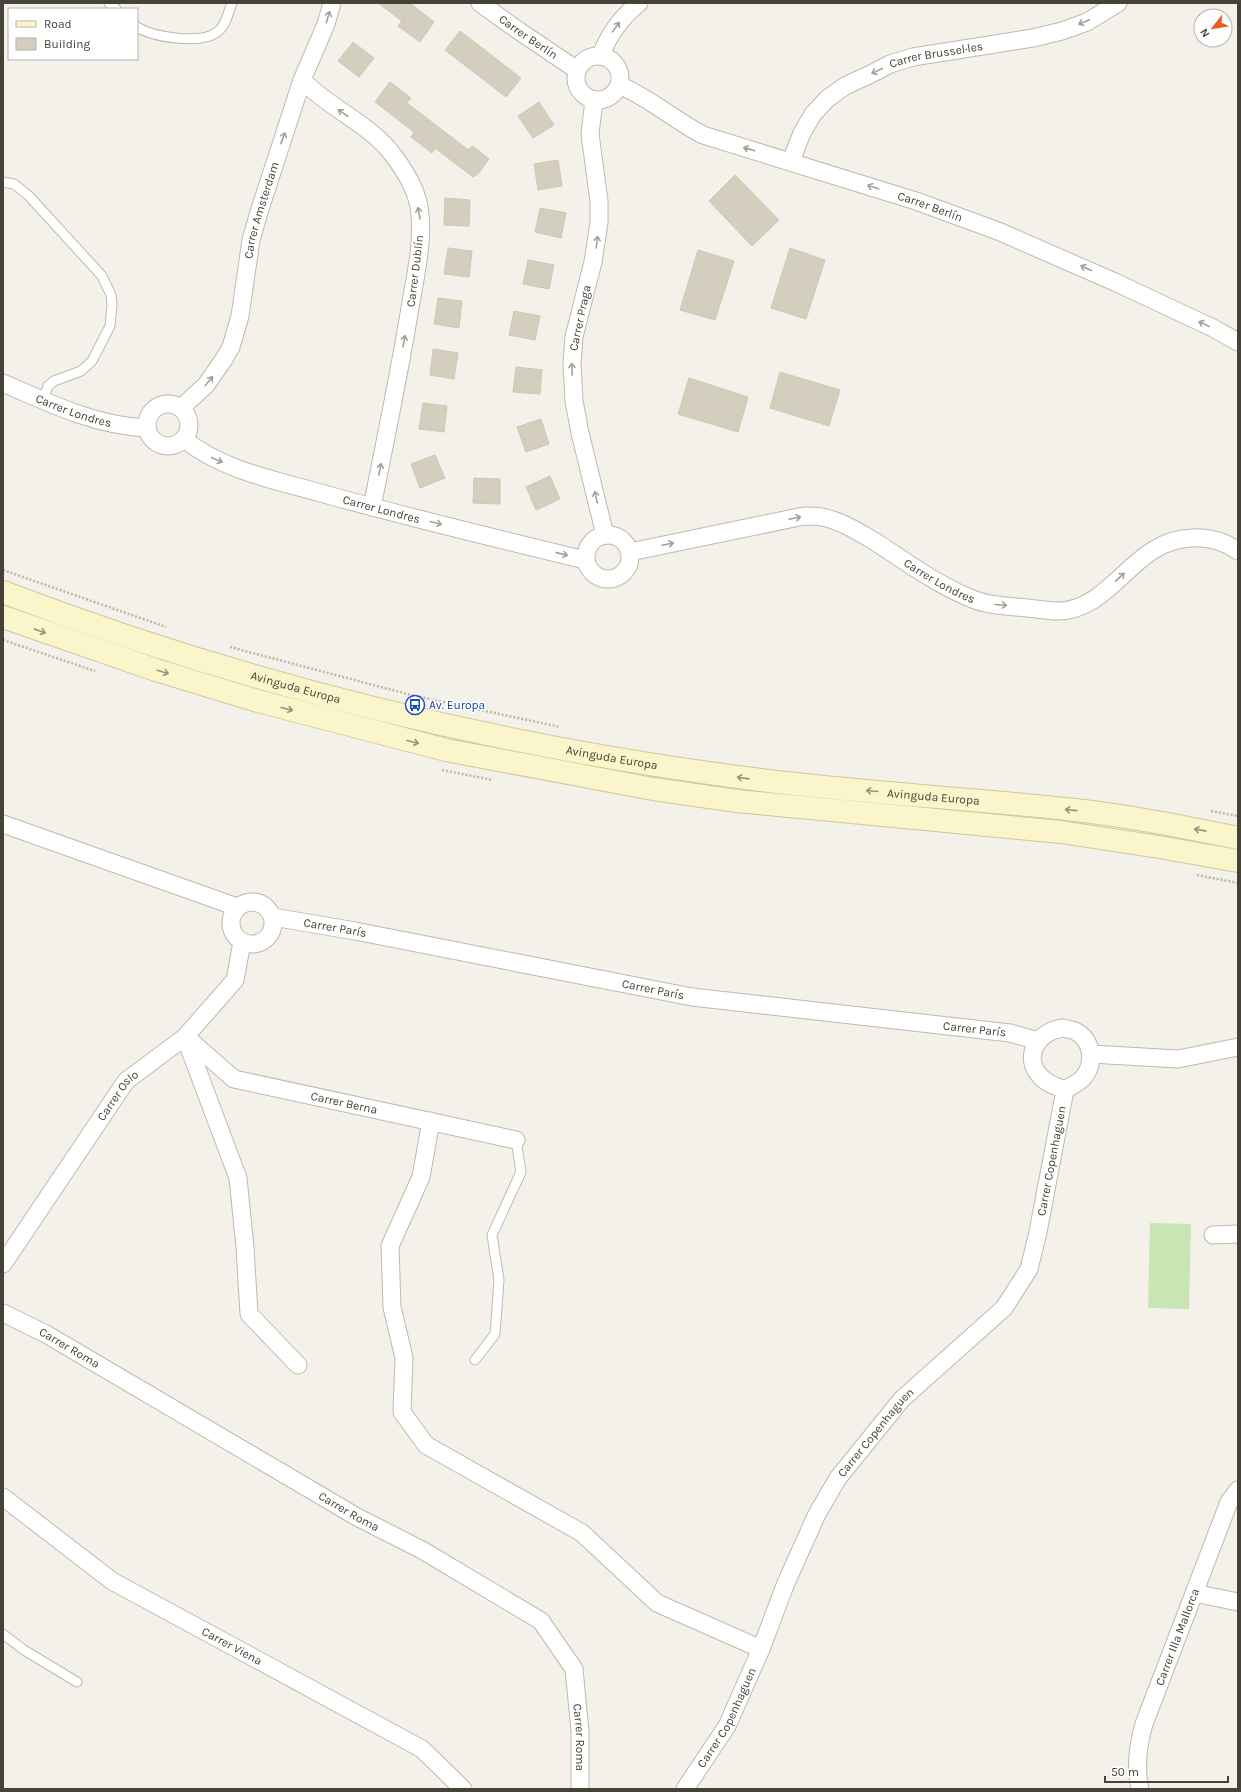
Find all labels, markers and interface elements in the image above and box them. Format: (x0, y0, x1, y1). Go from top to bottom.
legend (8, 8, 138, 60)
north arrow (1193, 8, 1233, 48)
one-way arrow (325, 10, 332, 23)
street label: Carrer Berlín (496, 12, 560, 62)
text: Road (44, 17, 72, 31)
one-way arrow (1079, 19, 1091, 26)
one-way arrow (612, 22, 621, 33)
text: N (1197, 26, 1212, 40)
text: Building (44, 37, 91, 51)
street label: Carrer Brussel·les (887, 39, 984, 71)
one-way arrow (871, 68, 883, 75)
one-way arrow (337, 109, 348, 117)
one-way arrow (279, 133, 287, 145)
one-way arrow (742, 145, 755, 152)
street label: Carrer Amsterdam (241, 160, 282, 260)
one-way arrow (867, 183, 879, 191)
street label: Carrer Berlín (896, 189, 965, 225)
one-way arrow (415, 206, 423, 219)
street label: Carrer Dublín (404, 234, 426, 308)
one-way arrow (593, 236, 601, 249)
one-way arrow (1080, 264, 1092, 272)
street label: Carrer Praga (566, 284, 594, 352)
one-way arrow (1198, 319, 1210, 327)
one-way arrow (401, 335, 409, 348)
one-way arrow (569, 363, 576, 376)
one-way arrow (204, 375, 213, 386)
street label: Carrer Londres (33, 391, 113, 430)
one-way arrow (210, 457, 222, 464)
one-way arrow (376, 463, 384, 476)
one-way arrow (592, 490, 599, 503)
street label: Carrer Londres (341, 492, 422, 526)
one-way arrow (788, 514, 801, 522)
one-way arrow (429, 520, 442, 528)
one-way arrow (661, 540, 674, 548)
one-way arrow (555, 551, 568, 558)
street label: Carrer Londres (901, 556, 977, 606)
one-way arrow (1115, 573, 1125, 582)
one-way arrow (994, 602, 1007, 609)
one-way arrow (33, 628, 46, 635)
street label: Avinguda Europa (249, 668, 342, 706)
one-way arrow (156, 669, 169, 676)
bus stop icon: Av. Europa (404, 694, 426, 716)
place label: Av. Europa (429, 698, 485, 712)
one-way arrow (281, 706, 294, 714)
one-way arrow (406, 739, 419, 746)
street label: Avinguda Europa (565, 743, 659, 772)
one-way arrow (737, 774, 750, 782)
street label: Avinguda Europa (887, 786, 980, 808)
one-way arrow (866, 787, 879, 795)
one-way arrow (1065, 806, 1078, 813)
one-way arrow (1194, 826, 1207, 834)
street label: Carrer París (303, 915, 368, 940)
street label: Carrer París (621, 976, 686, 1002)
street label: Carrer París (942, 1018, 1007, 1040)
street label: Carrer Oslo (94, 1067, 141, 1124)
street label: Carrer Berna (309, 1089, 379, 1117)
street label: Carrer Copenhaguen (1034, 1105, 1069, 1217)
street label: Carrer Roma (37, 1325, 102, 1371)
street label: Carrer Copenhaguen (835, 1385, 917, 1480)
street label: Carrer Roma (316, 1489, 382, 1534)
street label: Carrer Illa Mallorca (1152, 1586, 1202, 1687)
street label: Carrer Viena (199, 1624, 264, 1668)
street label: Carrer Copenhaguen (694, 1665, 759, 1770)
street label: Carrer Roma (570, 1703, 587, 1771)
scale bar (1105, 1758, 1228, 1784)
text: 50 m (1111, 1765, 1139, 1779)

